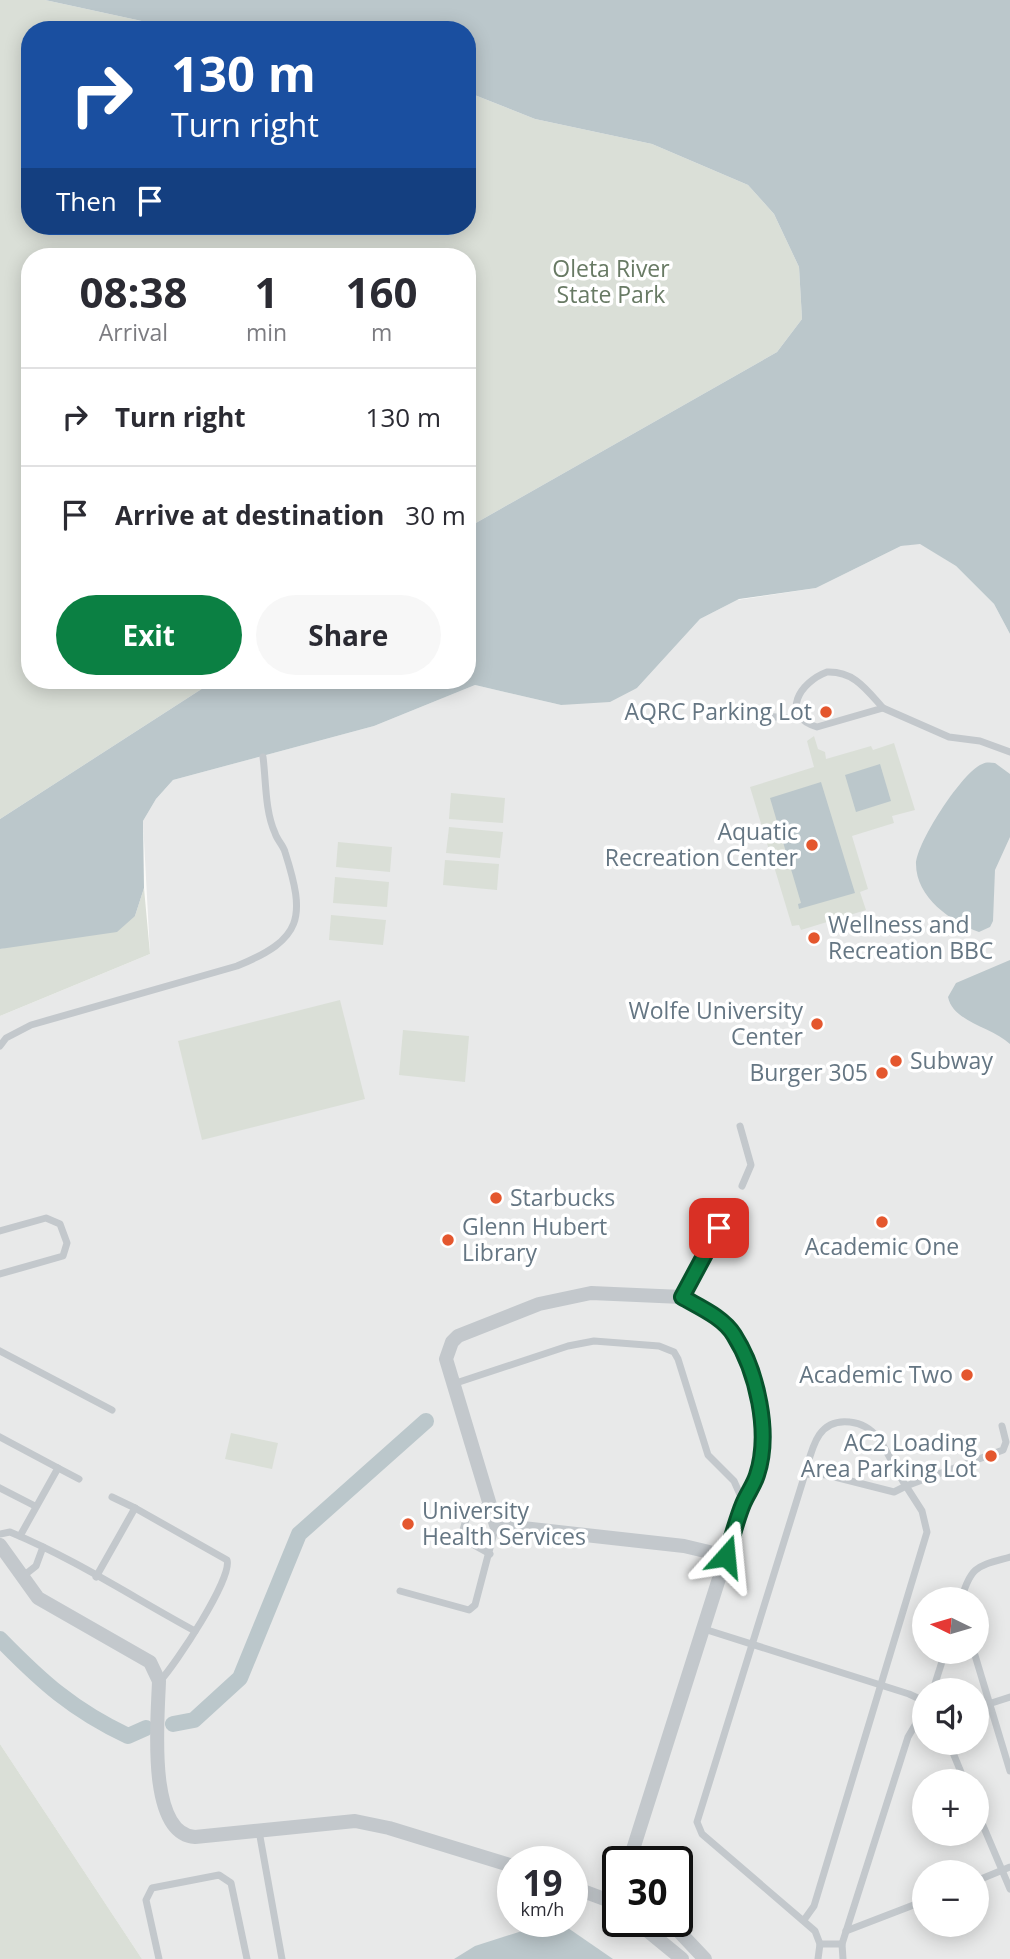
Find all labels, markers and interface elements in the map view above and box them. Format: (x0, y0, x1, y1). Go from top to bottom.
text: 130 m (171, 40, 316, 106)
icon: right (56, 49, 147, 140)
text: Turn right (171, 103, 319, 146)
icon: arrive (131, 182, 169, 220)
text: Then (56, 183, 117, 219)
park label: Oleta River State Park (552, 252, 670, 310)
text: 08:38 (79, 263, 187, 320)
text: 1 (254, 263, 279, 320)
text: 160 (346, 263, 418, 320)
text: Arrival (99, 316, 168, 348)
text: min (246, 316, 287, 348)
text: m (371, 316, 392, 348)
icon: right (56, 398, 94, 436)
text: Turn right (115, 399, 246, 435)
text: 130 m (366, 399, 441, 435)
icon: arrive (56, 496, 94, 534)
text: Arrive at destination (115, 497, 384, 533)
text: 30 m (405, 497, 466, 533)
button: Exit (56, 595, 242, 675)
button: Share (256, 595, 441, 675)
place label: AQRC Parking Lot (624, 695, 812, 727)
marker: AQRC Parking Lot (818, 704, 834, 720)
place label: Aquatic Recreation Center (605, 815, 799, 873)
marker: Aquatic Recreation Center (804, 837, 820, 853)
place label: Wellness and Recreation BBC (828, 908, 993, 966)
marker: Wellness and Recreation BBC (806, 930, 822, 946)
place label: Wolfe University Center (629, 994, 804, 1052)
marker: Wolfe University Center (809, 1016, 825, 1032)
place label: Subway (910, 1044, 993, 1076)
marker: Subway (888, 1053, 904, 1069)
place label: Burger 305 (749, 1056, 868, 1088)
marker: Burger 305 (874, 1065, 890, 1081)
place label: Starbucks (510, 1181, 615, 1213)
marker: Starbucks (488, 1190, 504, 1206)
pin (689, 1198, 749, 1258)
icon: arrive (700, 1209, 738, 1247)
place label: Glenn Hubert Library (462, 1210, 607, 1268)
marker: Academic One (874, 1214, 890, 1230)
place label: Academic One (805, 1230, 959, 1262)
marker: Glenn Hubert Library (440, 1232, 456, 1248)
place label: Academic Two (799, 1358, 953, 1390)
marker: Academic Two (959, 1367, 975, 1383)
place label: AC2 Loading Area Parking Lot (801, 1426, 978, 1484)
marker: AC2 Loading Area Parking Lot (983, 1448, 999, 1464)
place label: University Health Services (422, 1494, 586, 1552)
marker: University Health Services (400, 1516, 416, 1532)
position arrow (689, 1519, 763, 1593)
north arrow (912, 1587, 989, 1664)
map controls (912, 1587, 989, 1937)
button: sound (912, 1678, 989, 1755)
button: + (912, 1769, 989, 1846)
speed limit sign: 30 (602, 1846, 693, 1937)
text: 19 (522, 1859, 563, 1906)
button: − (912, 1860, 989, 1937)
text: km/h (521, 1897, 564, 1921)

